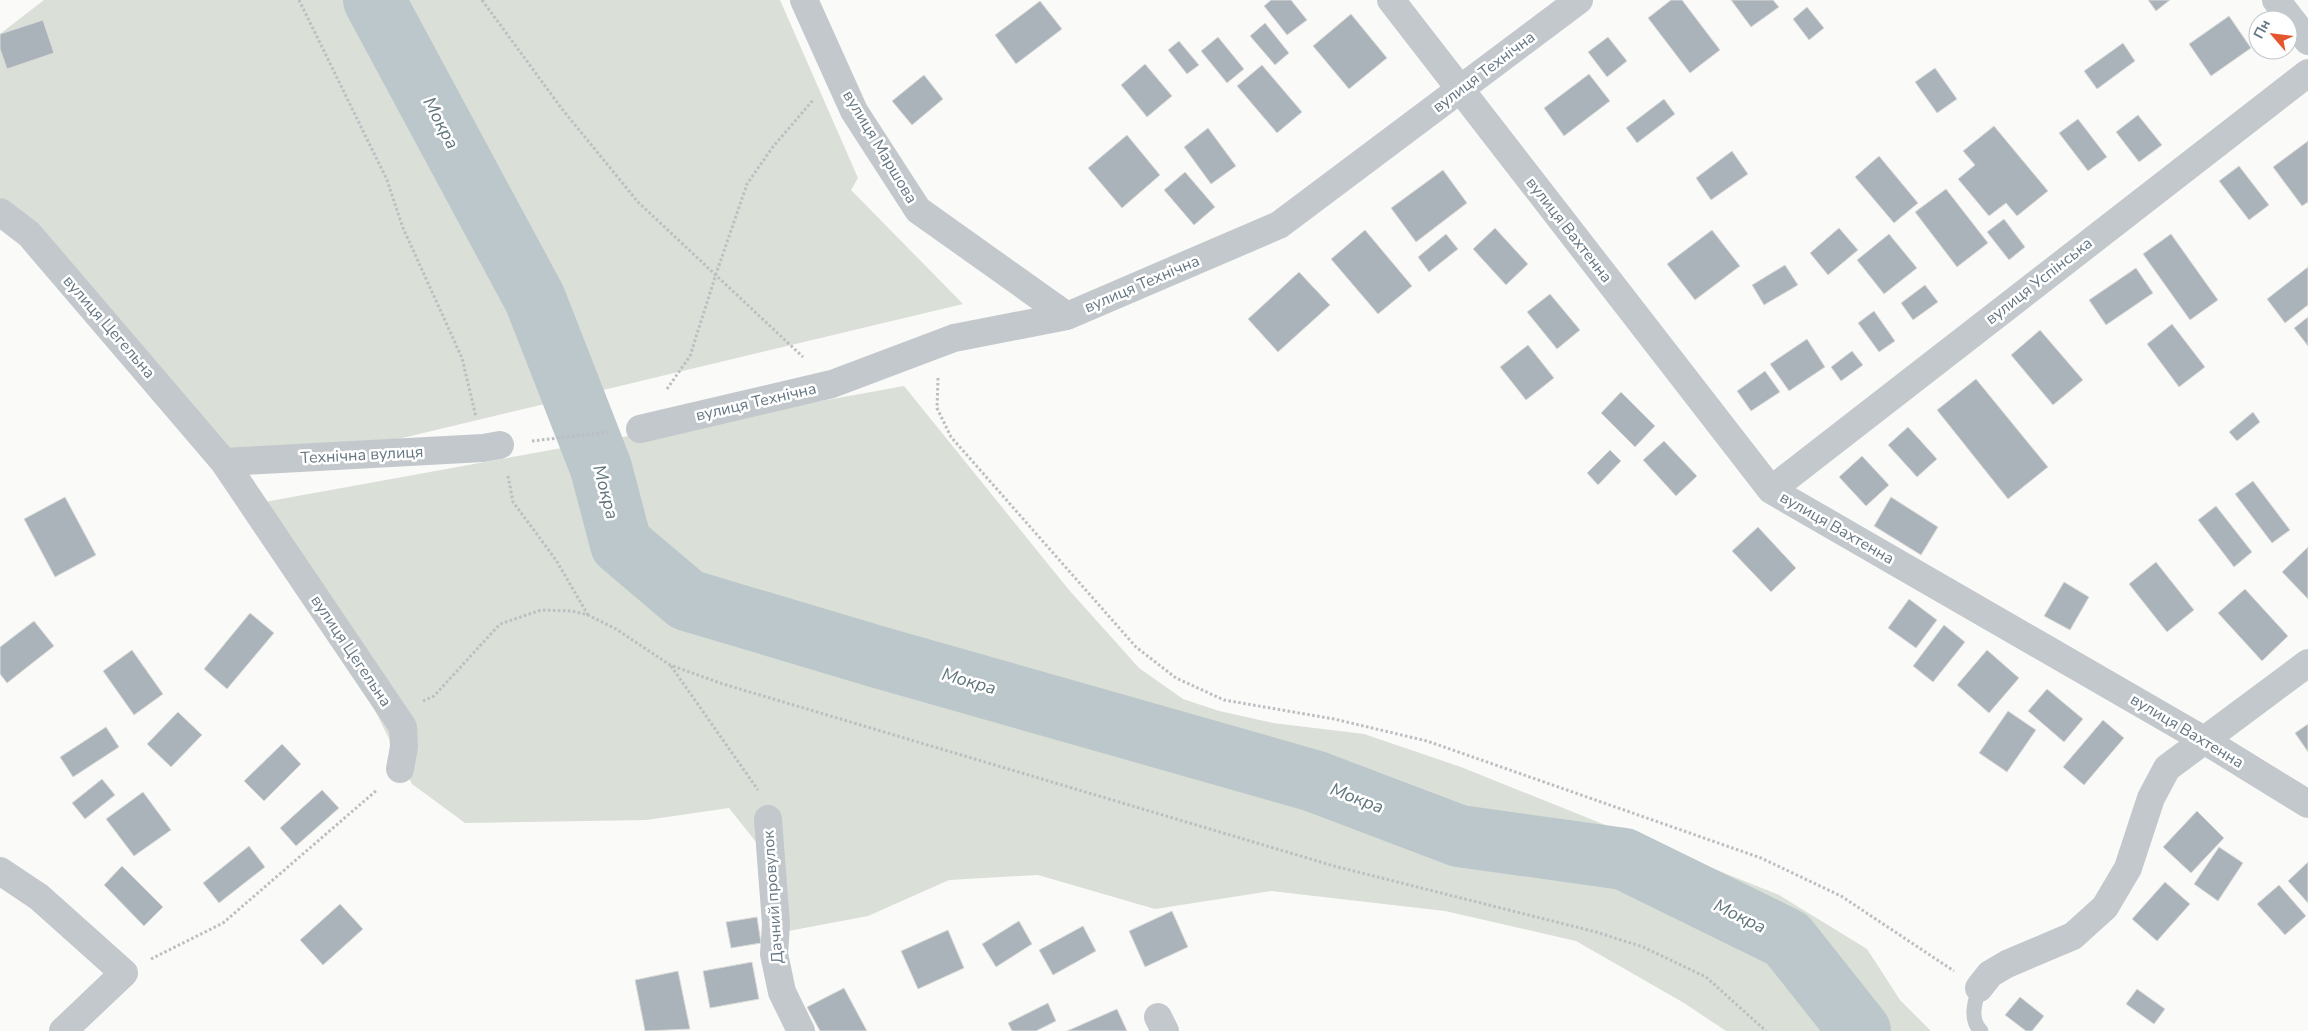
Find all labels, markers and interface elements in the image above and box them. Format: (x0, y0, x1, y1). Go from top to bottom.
north arrow (2248, 10, 2298, 60)
text: Пн (2249, 16, 2275, 42)
street label: вулиця Технічна (1428, 26, 1540, 118)
street label: вулиця Маршова (837, 86, 923, 208)
water label: Мокра (417, 93, 465, 153)
street label: вулиця Вахтенна (1521, 173, 1617, 287)
street label: вулиця Успінська (1981, 232, 2097, 330)
street label: вулиця Технічна (1081, 250, 1203, 318)
street label: вулиця Цегельна (58, 271, 160, 383)
street label: вулиця Технічна (694, 377, 818, 427)
street label: Технічна вулиця (300, 441, 424, 469)
water label: Мокра (587, 462, 625, 522)
street label: вулиця Вахтенна (1776, 486, 1898, 570)
street label: вулиця Цегельна (305, 591, 397, 711)
water label: Мокра (939, 662, 999, 700)
street label: вулиця Вахтенна (2126, 688, 2248, 774)
water label: Мокра (1327, 777, 1387, 819)
street label: Дачний провулок (757, 829, 789, 964)
water label: Мокра (1710, 893, 1770, 939)

